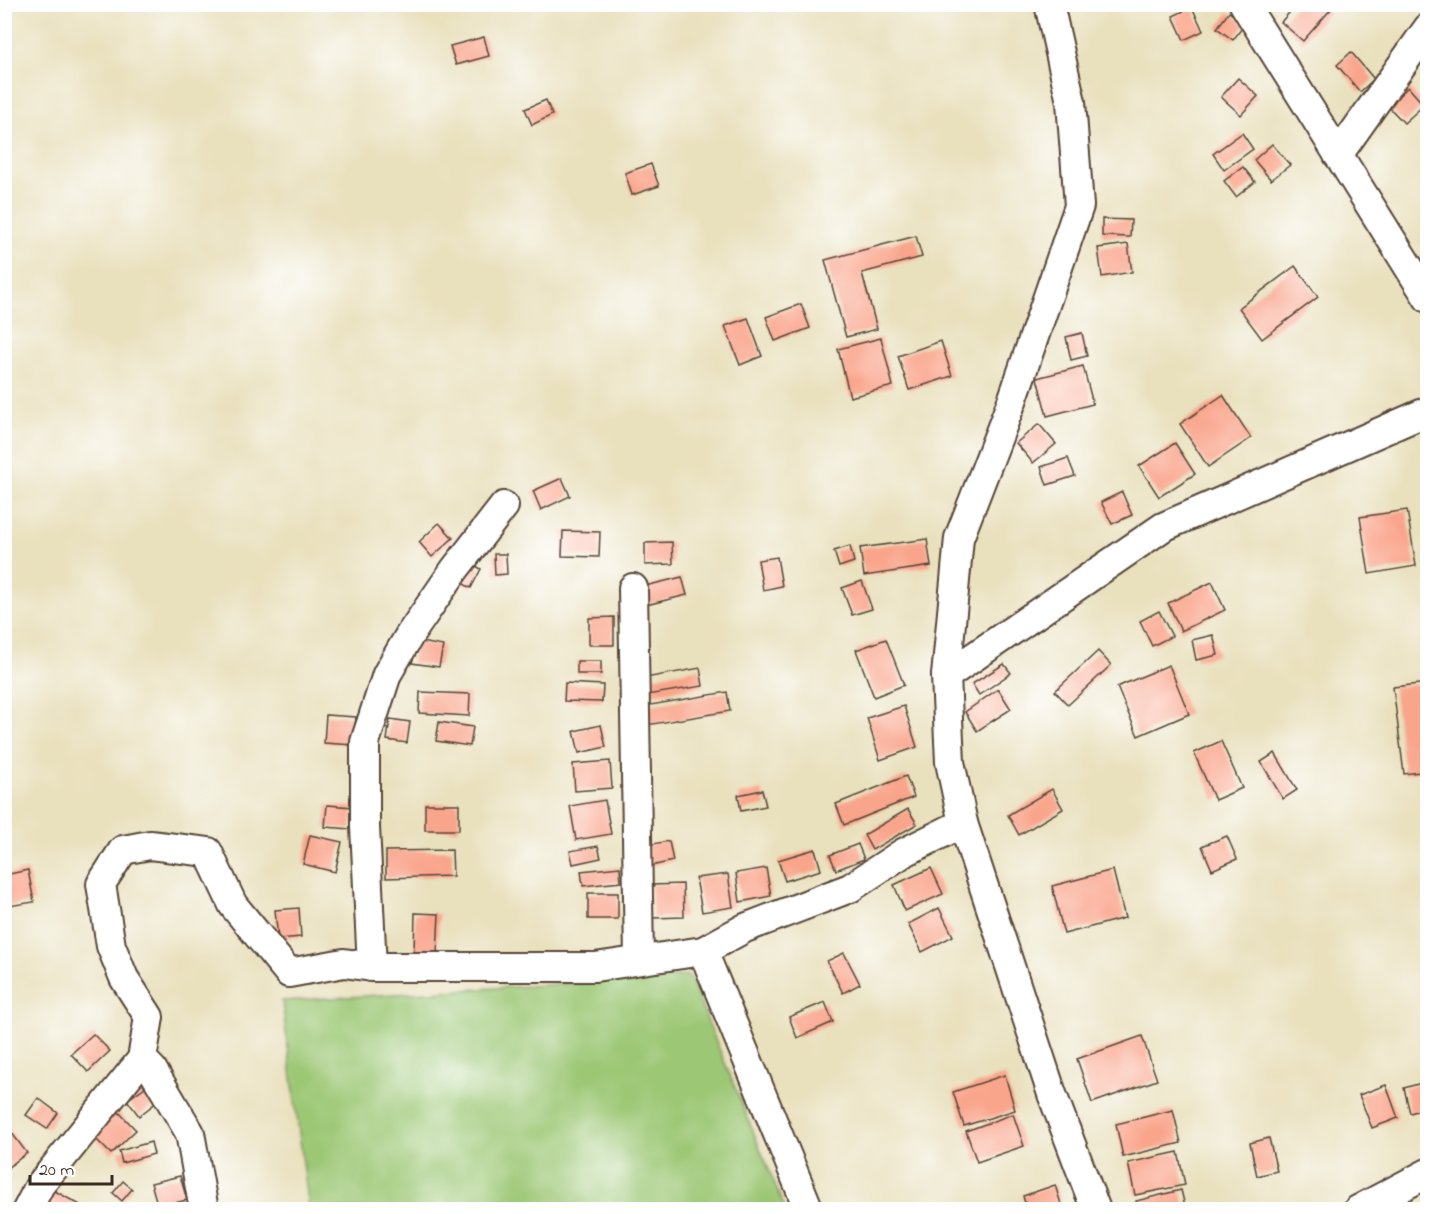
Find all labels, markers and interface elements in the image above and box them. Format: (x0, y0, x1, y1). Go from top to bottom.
scale bar (30, 1148, 112, 1186)
text: 20 m (39, 1158, 74, 1184)

